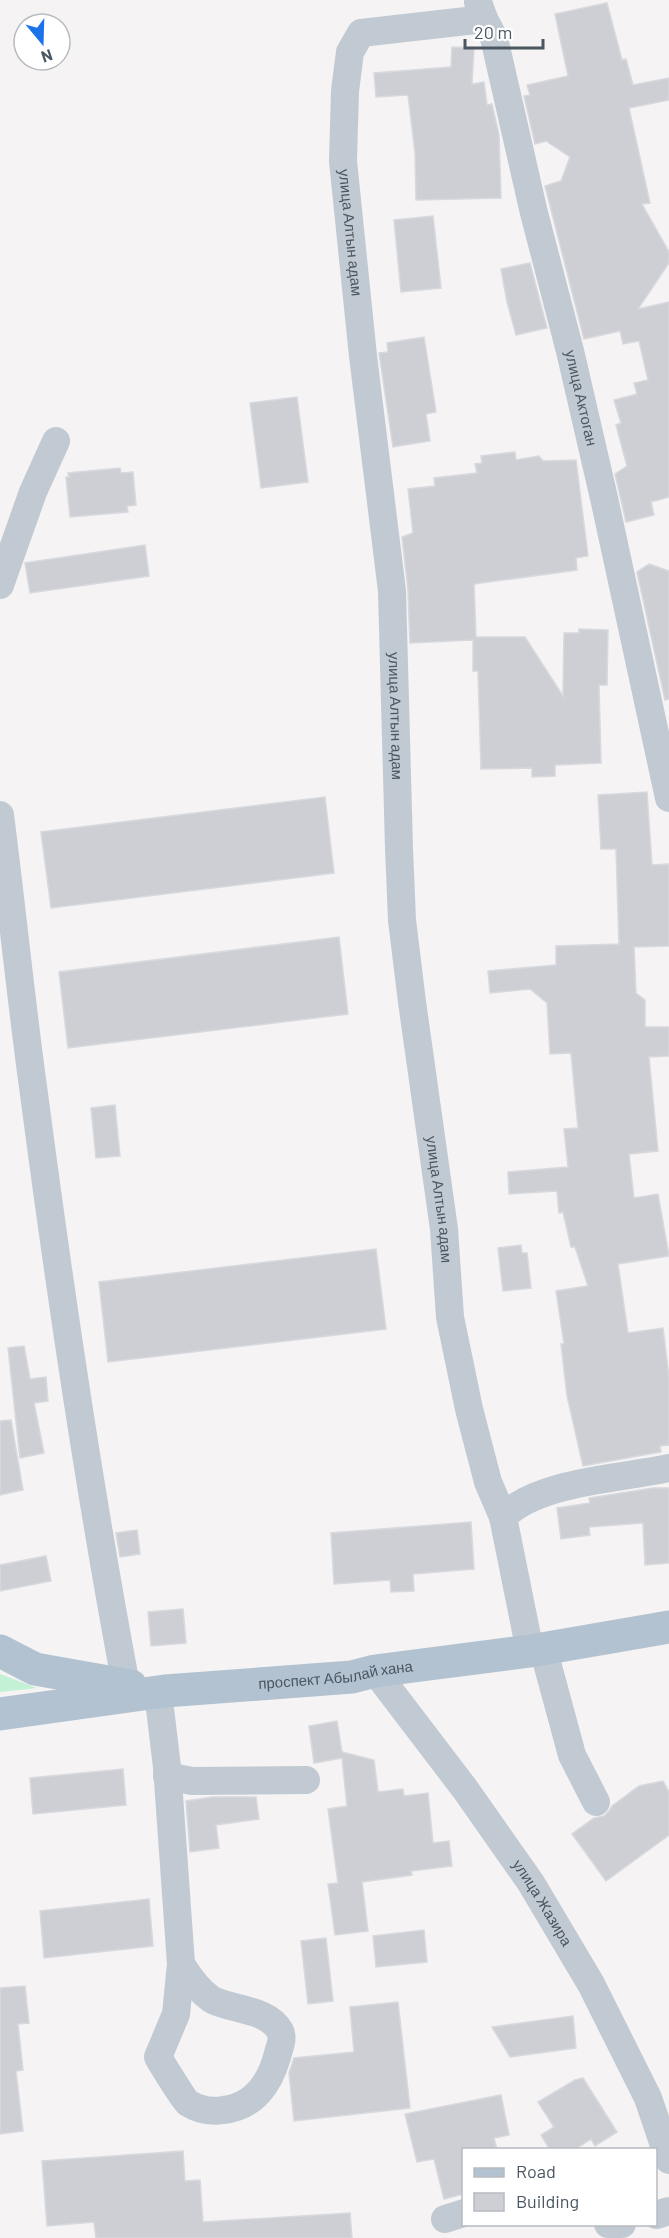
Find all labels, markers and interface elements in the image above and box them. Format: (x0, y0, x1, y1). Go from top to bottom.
north arrow (12, 12, 72, 72)
scale bar (465, 12, 543, 50)
text: 20 m (474, 21, 512, 43)
text: N (39, 46, 55, 67)
street label: улица Алтын адам (336, 168, 367, 297)
street label: улица Актоган (562, 348, 602, 448)
street label: улица Алтын адам (386, 652, 407, 780)
street label: улица Алтын адам (423, 1135, 456, 1263)
street label: проспект Абылай хана (258, 1656, 414, 1692)
street label: улица Жазира (509, 1856, 577, 1950)
legend (462, 2148, 657, 2226)
text: Road (516, 2160, 556, 2182)
text: Building (516, 2190, 579, 2212)

